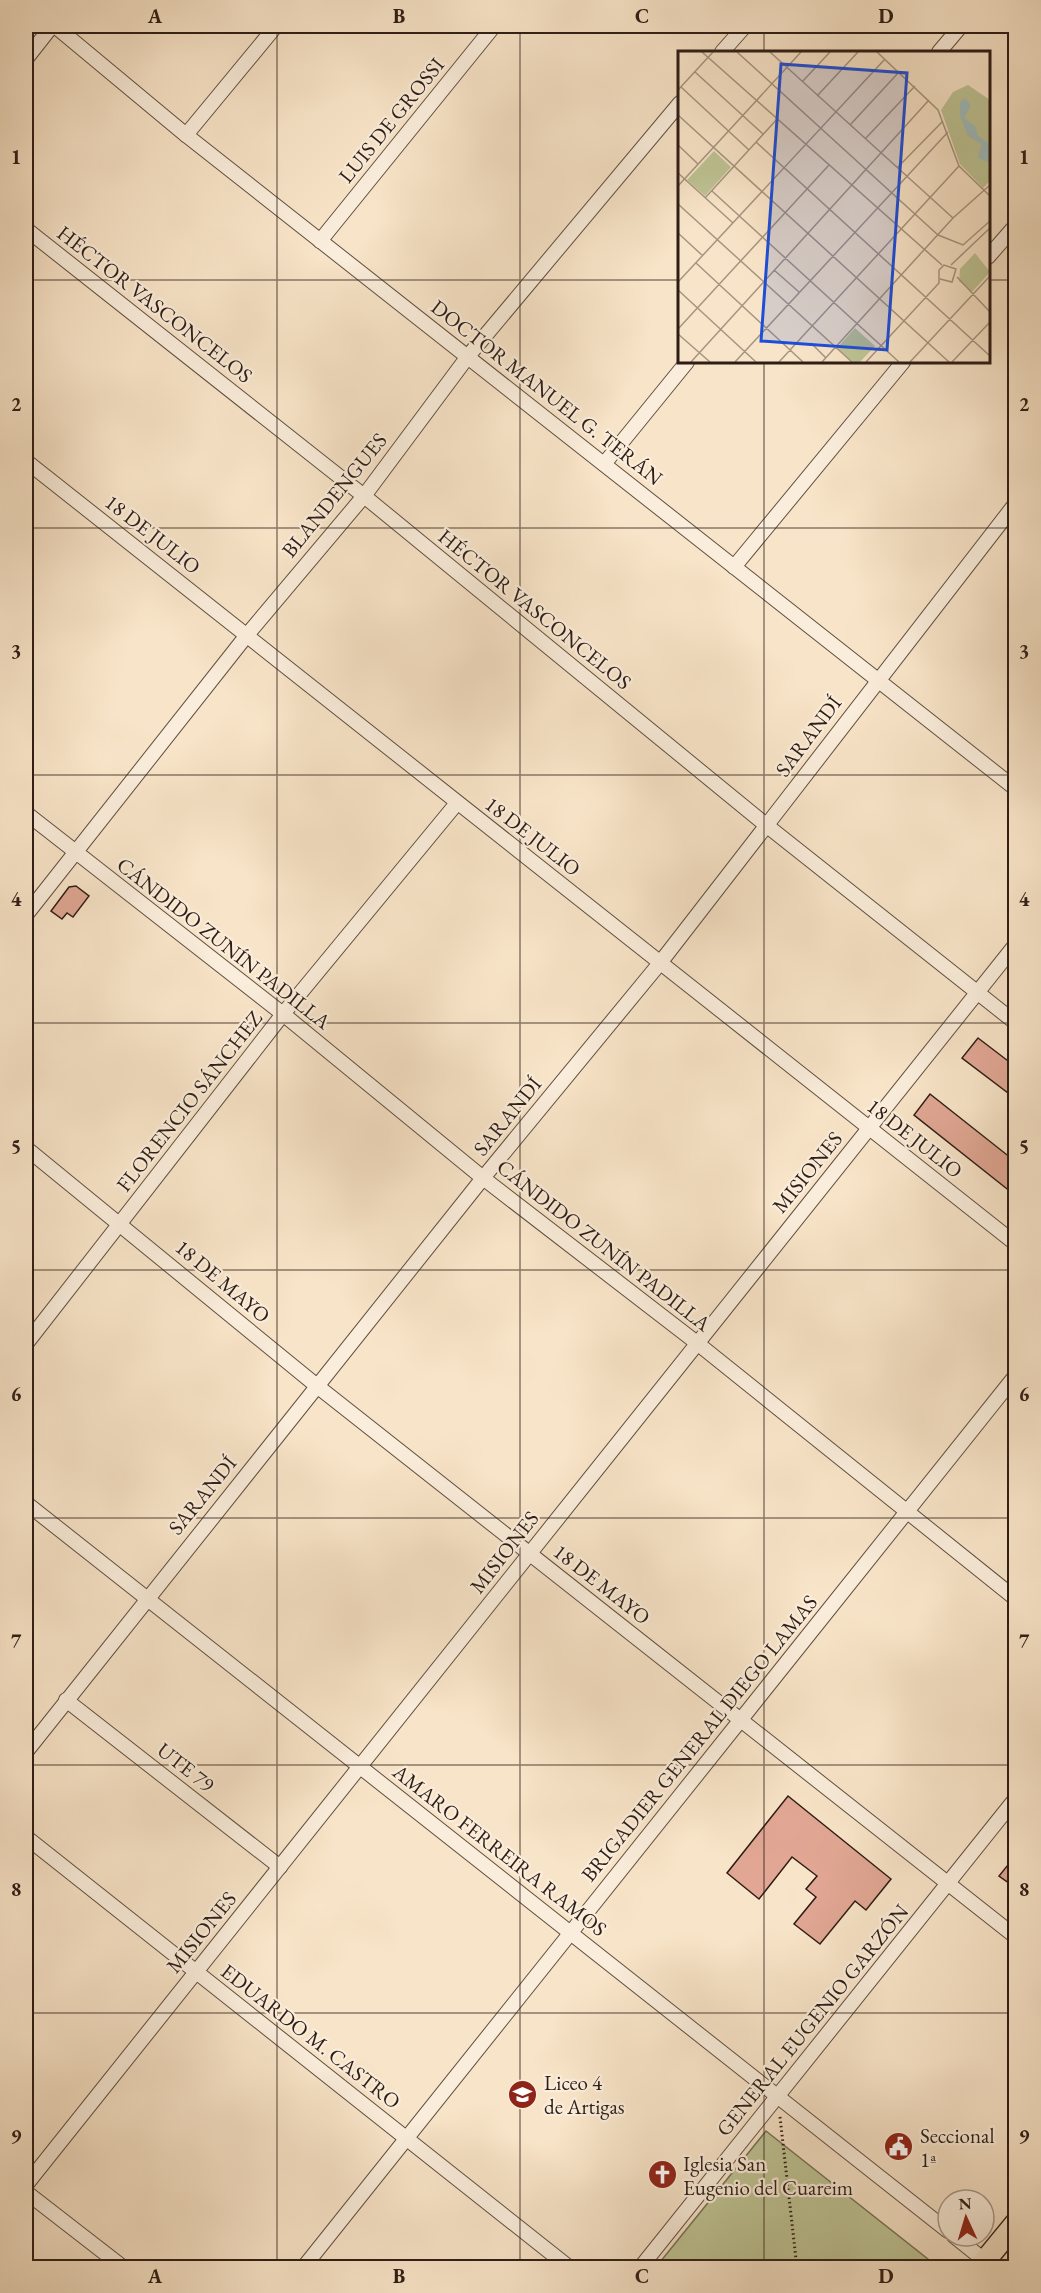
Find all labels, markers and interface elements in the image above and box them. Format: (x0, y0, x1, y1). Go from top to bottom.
text: A (147, 3, 163, 29)
text: B (393, 3, 405, 29)
text: C (635, 3, 649, 29)
text: D (878, 3, 894, 29)
inset map (678, 51, 990, 363)
street label: LUIS DE GROSSI (332, 52, 450, 188)
text: 1 (11, 144, 21, 170)
text: 1 (1019, 144, 1029, 170)
street label: HÉCTOR VASCONCELOS (52, 219, 258, 389)
street label: DOCTOR MANUEL G. TERÁN (426, 293, 669, 491)
text: 2 (11, 391, 22, 417)
text: 2 (1019, 391, 1030, 417)
street label: BLANDENGUES (276, 427, 392, 563)
street label: 18 DE JULIO (100, 488, 206, 580)
street label: HÉCTOR VASCONCELOS (433, 523, 637, 695)
text: 3 (11, 638, 21, 664)
text: 3 (1019, 638, 1029, 664)
street label: SARANDÍ (769, 690, 847, 782)
street label: 18 DE JULIO (480, 790, 586, 882)
street label: CÁNDIDO ZUNÍN PADILLA (112, 851, 337, 1035)
text: 4 (11, 886, 22, 912)
text: 4 (1019, 886, 1030, 912)
street label: FLORENCIO SÁNCHEZ (110, 1005, 268, 1197)
street label: SARANDÍ (467, 1071, 547, 1161)
street label: 18 DE JULIO (862, 1092, 968, 1184)
street label: MISIONES (766, 1126, 848, 1218)
text: 5 (11, 1133, 21, 1159)
text: 5 (1019, 1133, 1029, 1159)
street label: CÁNDIDO ZUNÍN PADILLA (492, 1153, 717, 1337)
street label: 18 DE MAYO (170, 1233, 276, 1329)
text: 6 (11, 1381, 22, 1407)
text: 6 (1019, 1381, 1030, 1407)
street label: SARANDÍ (162, 1450, 242, 1540)
street label: MISIONES (463, 1505, 545, 1599)
street label: 18 DE MAYO (548, 1538, 656, 1630)
street label: BRIGADIER GENERAL DIEGO LAMAS (575, 1589, 823, 1887)
text: 7 (11, 1628, 22, 1654)
text: 7 (1019, 1628, 1030, 1654)
street label: UTE 79 (152, 1736, 220, 1798)
street label: AMARO FERREIRA RAMOS (387, 1757, 612, 1942)
text: 8 (11, 1876, 21, 1902)
text: 8 (1019, 1876, 1029, 1902)
street label: MISIONES (160, 1886, 242, 1978)
street label: GENERAL EUGENIO GARZÓN (710, 1898, 914, 2142)
street label: EDUARDO M. CASTRO (216, 1957, 406, 2115)
place label: Liceo 4 de Artigas (544, 2069, 625, 2120)
school or university icon: Liceo 4 de Artigas (507, 2078, 539, 2110)
place label: Seccional 1ª (920, 2122, 994, 2173)
text: 9 (11, 2123, 22, 2149)
text: 9 (1019, 2123, 1030, 2149)
public building icon: Seccional 1ª (883, 2131, 915, 2163)
place label: Iglesia San Eugenio del Cuareim (683, 2150, 853, 2201)
church icon: Iglesia San Eugenio del Cuareim (646, 2159, 678, 2191)
north arrow (936, 2188, 996, 2248)
text: N (958, 2193, 972, 2214)
text: A (147, 2263, 163, 2289)
text: B (393, 2263, 405, 2289)
text: C (635, 2263, 649, 2289)
text: D (878, 2263, 894, 2289)

